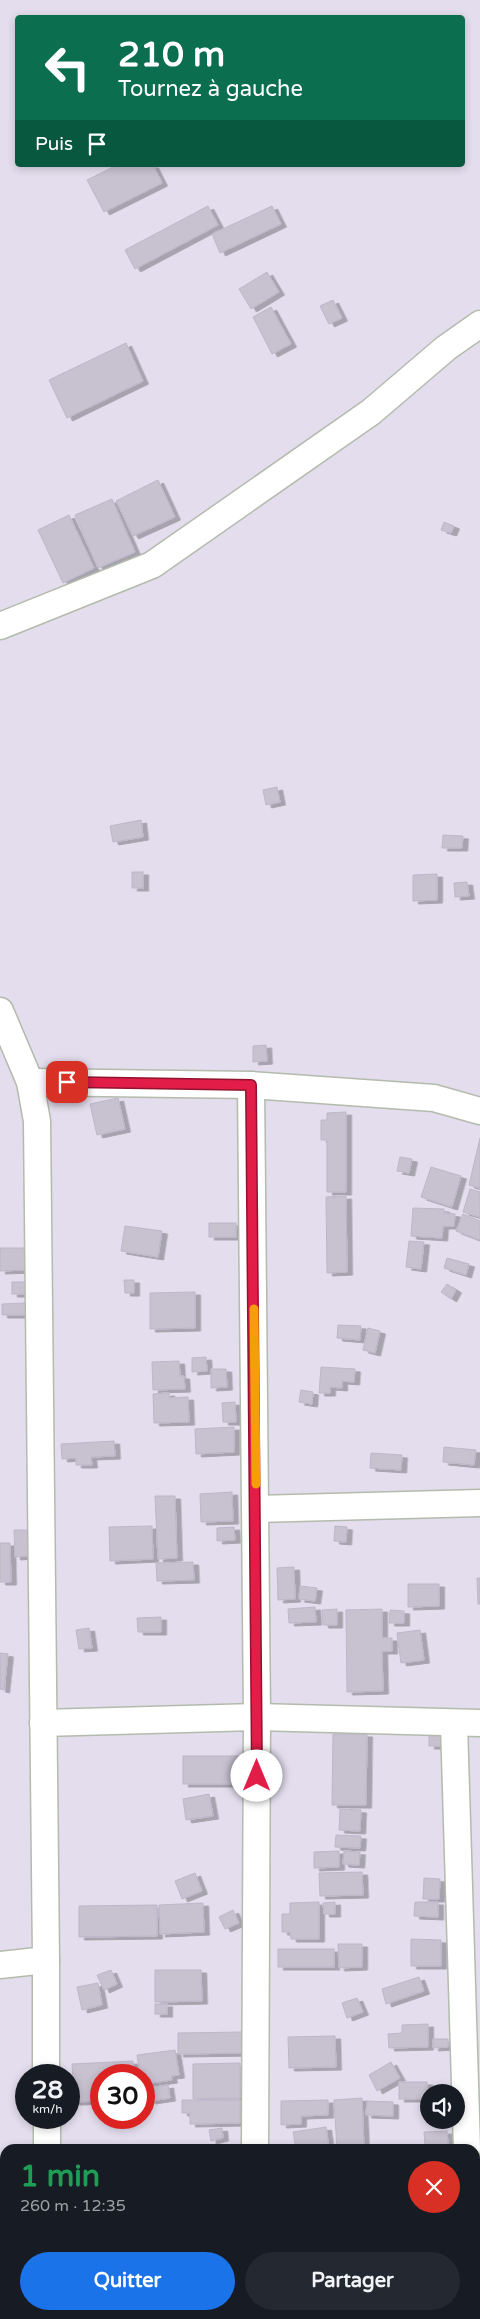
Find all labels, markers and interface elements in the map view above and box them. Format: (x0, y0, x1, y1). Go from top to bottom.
text: 210 m (118, 34, 225, 76)
icon: left (35, 35, 100, 100)
text: Tournez à gauche (118, 76, 303, 102)
icon: arrive (83, 130, 111, 158)
text: Puis (35, 133, 73, 155)
pin (46, 1061, 88, 1103)
icon: arrive (53, 1068, 81, 1096)
position arrow (230, 1749, 282, 1801)
speed limit sign: 30 (90, 2064, 155, 2129)
text: 28 (32, 2075, 63, 2105)
map controls (420, 2084, 465, 2129)
button: sound (420, 2084, 465, 2129)
text: km/h (32, 2102, 63, 2116)
text: 1 min (20, 2158, 100, 2195)
button: close (408, 2161, 460, 2213)
text: 260 m · 12:35 (20, 2196, 126, 2216)
button: Quitter (20, 2252, 235, 2310)
button: Partager (245, 2252, 460, 2310)

